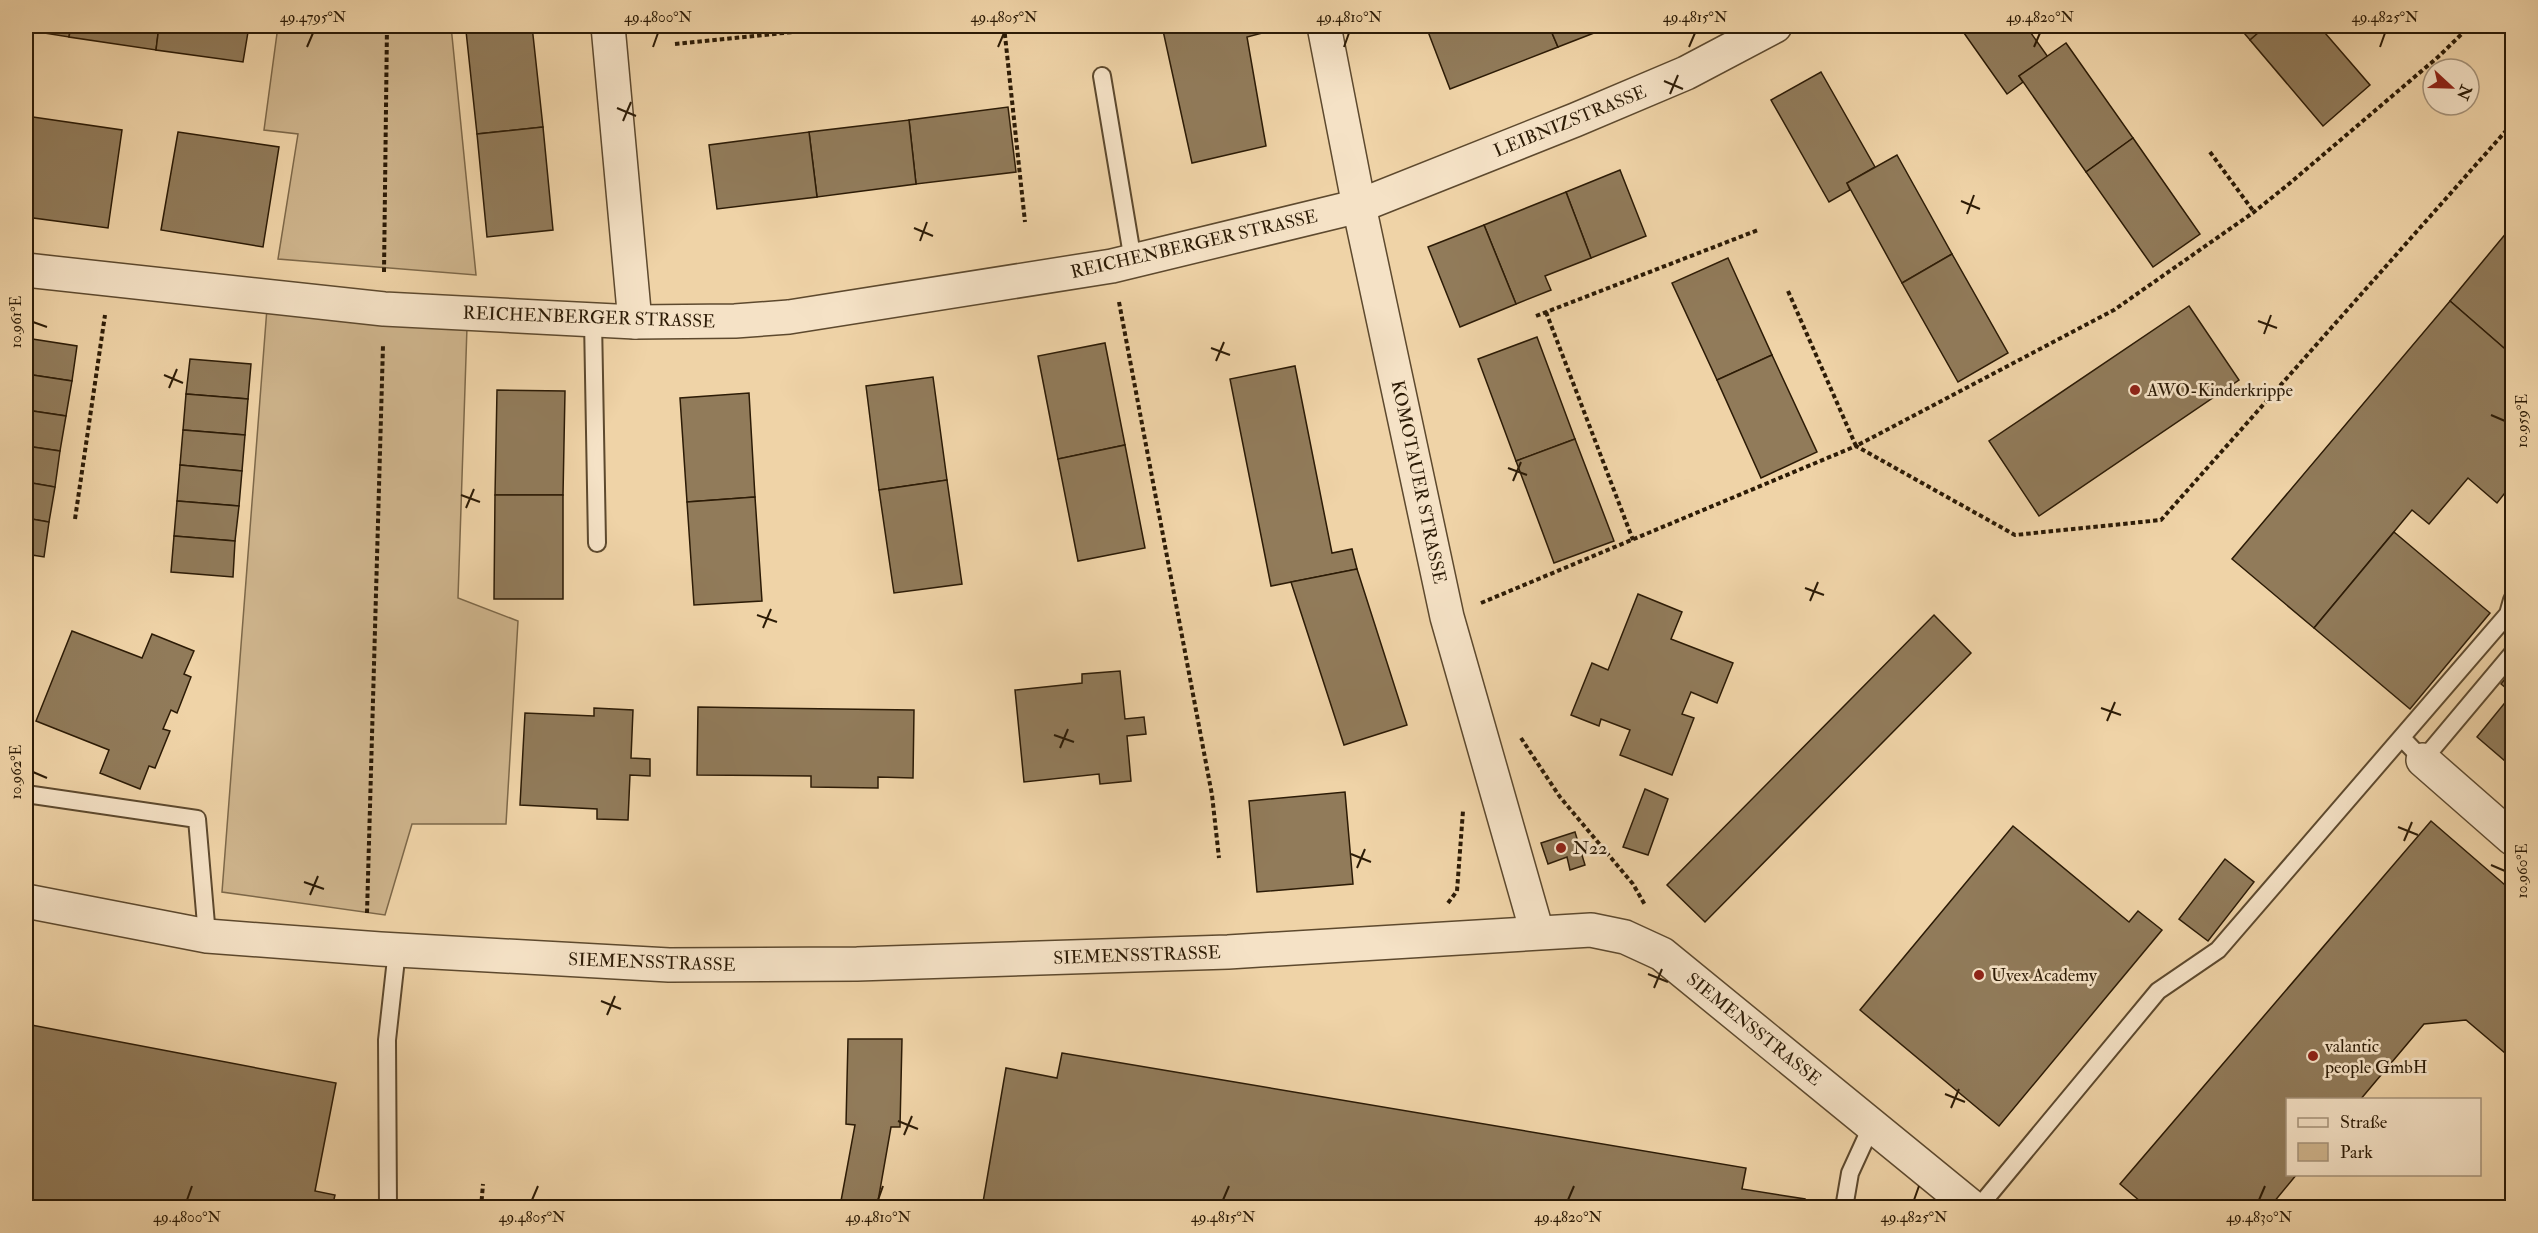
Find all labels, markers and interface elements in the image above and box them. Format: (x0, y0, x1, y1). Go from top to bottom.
text: 49.4795°N (280, 8, 347, 27)
text: 49.4800°N (624, 8, 693, 27)
text: 49.4805°N (970, 8, 1038, 27)
text: 49.4810°N (1316, 8, 1382, 27)
text: 49.4815°N (1663, 8, 1728, 27)
text: 49.4820°N (2006, 8, 2075, 27)
text: 49.4825°N (2352, 8, 2419, 27)
north arrow (2421, 57, 2481, 117)
street label: LEIBNIZSTRASSE (1490, 80, 1650, 163)
text: N (2452, 81, 2476, 103)
street label: REICHENBERGER STRASSE (1068, 205, 1320, 284)
text: 10.961°E (7, 296, 26, 348)
street label: REICHENBERGER STRASSE (462, 302, 716, 333)
street label: KOMOTAUER STRASSE (1386, 378, 1451, 586)
place label: AWO-Kinderkrippe (2146, 379, 2293, 402)
marker: AWO-Kinderkrippe (2128, 383, 2142, 397)
text: 10.959°E (2513, 394, 2532, 448)
text: 10.962°E (7, 744, 26, 799)
place label: N22 (1573, 837, 1607, 860)
marker: N22 (1554, 841, 1568, 855)
text: 10.960°E (2513, 843, 2532, 898)
street label: SIEMENSSTRASSE (1053, 941, 1221, 970)
street label: SIEMENSSTRASSE (568, 948, 736, 977)
place label: Uvex Academy (1991, 964, 2098, 987)
street label: SIEMENSSTRASSE (1681, 968, 1826, 1091)
marker: Uvex Academy (1972, 968, 1986, 982)
place label: valantic people GmbH (2324, 1035, 2427, 1079)
marker: valantic people GmbH (2306, 1049, 2320, 1063)
legend (2286, 1098, 2481, 1176)
text: Straße (2340, 1111, 2388, 1134)
text: Park (2340, 1141, 2373, 1164)
text: 49.4800°N (153, 1208, 222, 1227)
text: 49.4805°N (498, 1208, 566, 1227)
text: 49.4810°N (845, 1208, 911, 1227)
text: 49.4815°N (1191, 1208, 1256, 1227)
text: 49.4820°N (1534, 1208, 1603, 1227)
text: 49.4825°N (1881, 1208, 1948, 1227)
text: 49.4830°N (2226, 1208, 2293, 1227)

